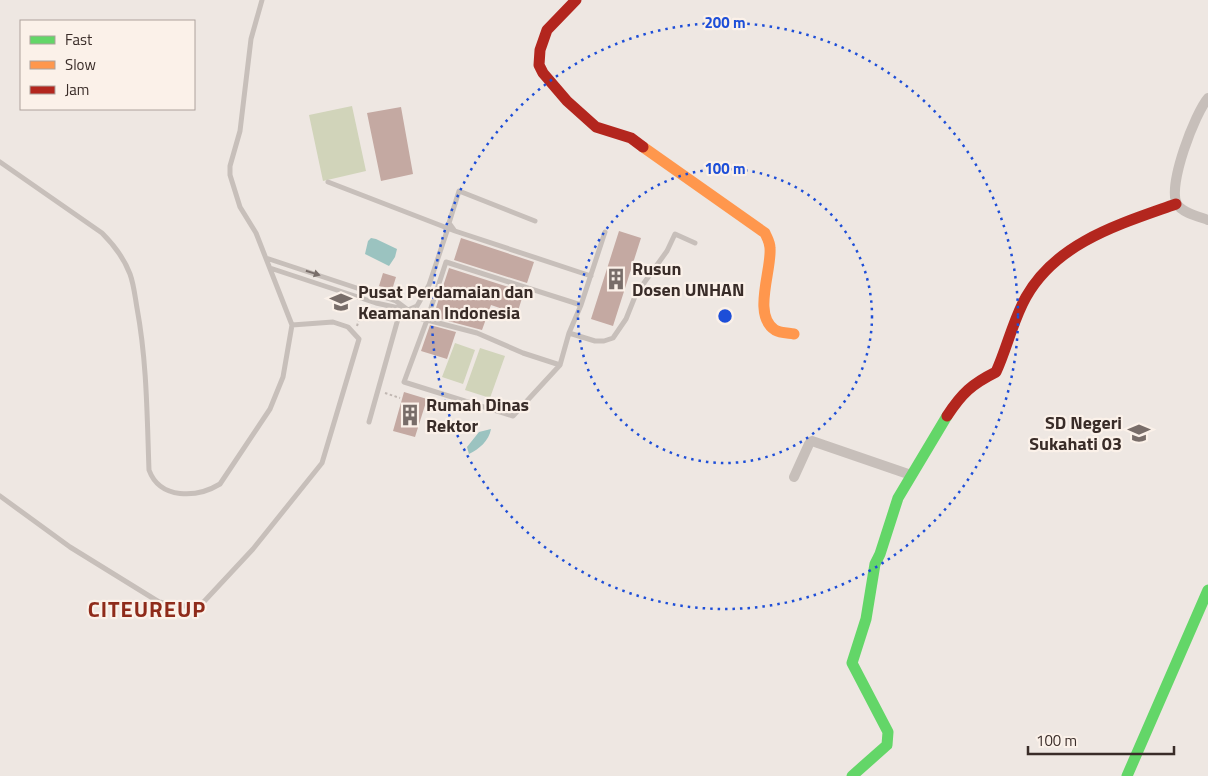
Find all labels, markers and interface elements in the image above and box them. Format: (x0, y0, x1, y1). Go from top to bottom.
text: 200 m (704, 11, 746, 34)
legend (20, 20, 195, 110)
text: Fast (65, 28, 93, 51)
text: Slow (65, 53, 96, 76)
text: Jam (65, 78, 89, 101)
text: 100 m (704, 157, 746, 180)
place label: Rusun Dosen UNHAN (632, 255, 744, 303)
building icon: Rusun Dosen UNHAN (603, 266, 629, 292)
one-way arrow (305, 270, 320, 278)
place label: Pusat Perdamaian dan Keamanan Indonesia (358, 278, 533, 326)
school or university icon: Pusat Perdamaian dan Keamanan Indonesia (328, 289, 354, 315)
centre of rings (716, 307, 734, 325)
place label: Rumah Dinas Rektor (426, 391, 529, 439)
building icon: Rumah Dinas Rektor (397, 402, 423, 428)
place label: SD Negeri Sukahati 03 (1029, 409, 1122, 457)
school or university icon: SD Negeri Sukahati 03 (1126, 420, 1152, 446)
district label: CITEUREUP (88, 592, 206, 626)
scale bar (1028, 724, 1174, 756)
text: 100 m (1036, 729, 1077, 752)

